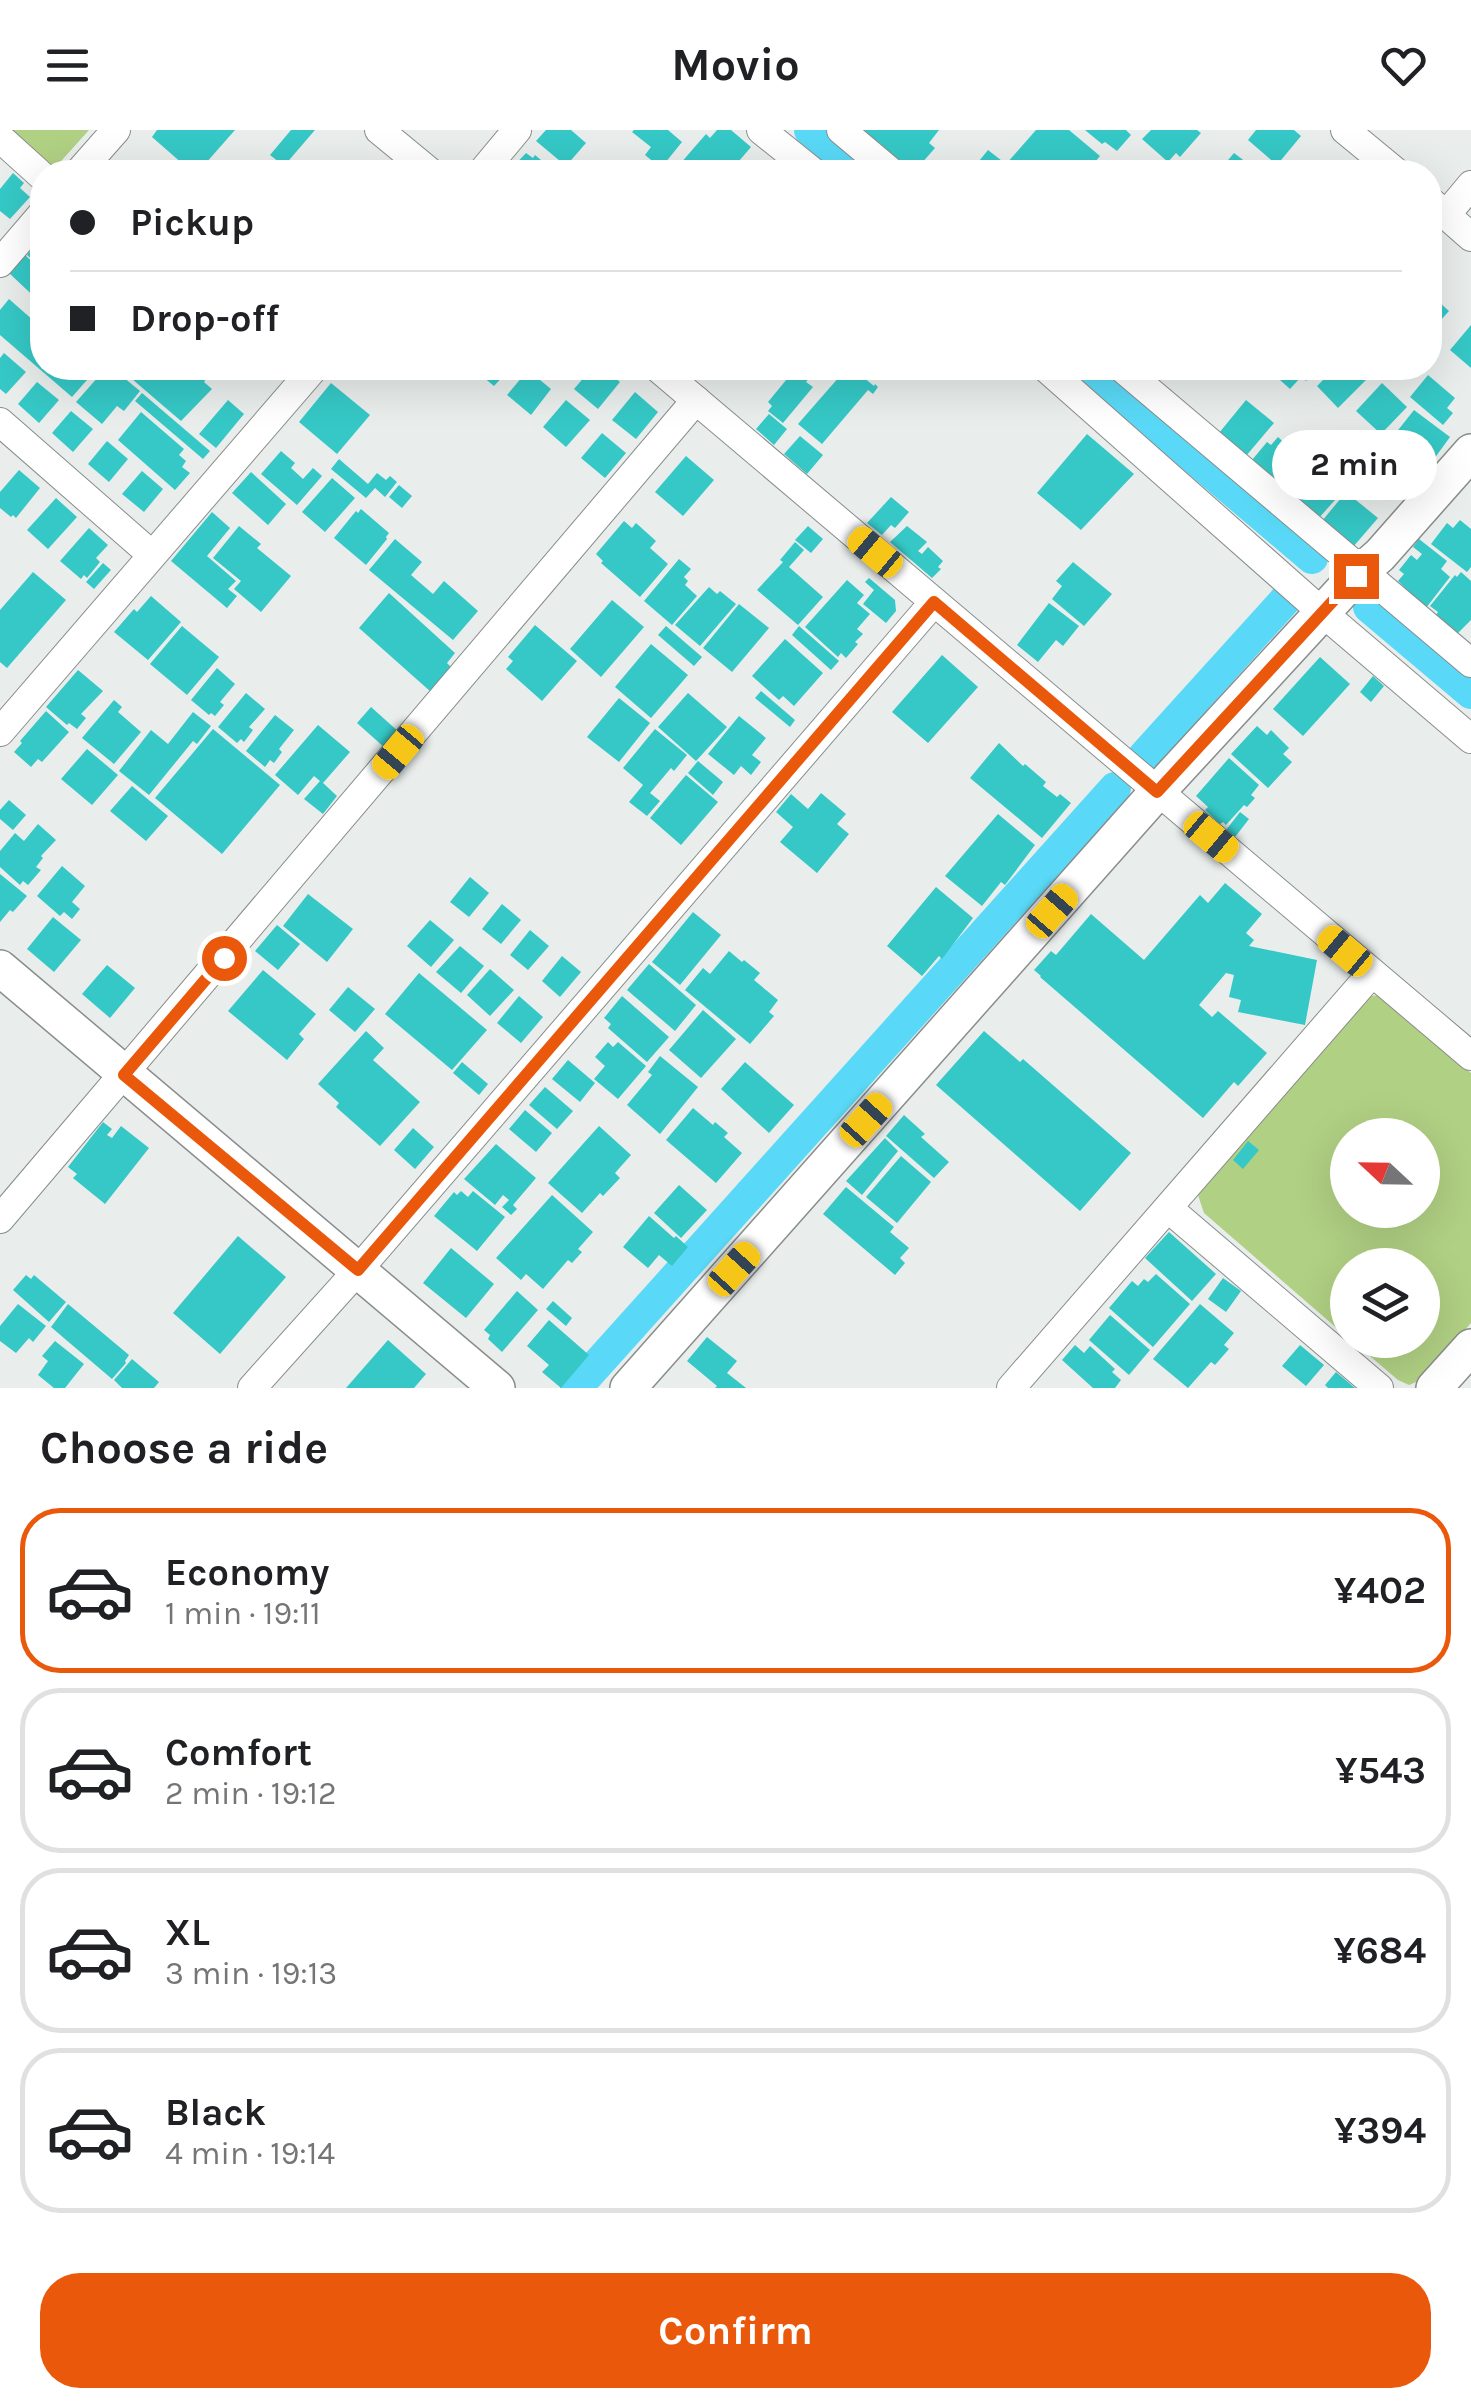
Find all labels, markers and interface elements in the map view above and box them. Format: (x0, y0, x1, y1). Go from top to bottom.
icon: menu (40, 38, 95, 93)
icon: heart (1376, 38, 1431, 93)
text: Movio (671, 39, 800, 91)
text: Pickup (130, 200, 254, 245)
text: Drop-off (130, 296, 279, 341)
callout: 2 min (1274, 431, 1438, 501)
text: 2 min (1310, 446, 1399, 483)
car (842, 521, 908, 583)
route end (1334, 554, 1379, 599)
car (367, 719, 429, 785)
car (1178, 806, 1244, 868)
car (1021, 879, 1083, 943)
car (1312, 920, 1378, 982)
route start (202, 936, 247, 981)
car (835, 1088, 897, 1152)
north arrow (1330, 1118, 1440, 1228)
map controls (1330, 1118, 1440, 1358)
car (703, 1237, 765, 1301)
button: layers (1330, 1248, 1440, 1358)
text: Choose a ride (40, 1422, 328, 1474)
icon: car (45, 1546, 135, 1636)
text: Economy (165, 1550, 329, 1595)
text: ¥402 (1334, 1568, 1426, 1613)
text: 1 min · 19:11 (165, 1595, 321, 1632)
icon: car (45, 1726, 135, 1816)
text: Comfort (165, 1730, 312, 1775)
text: ¥543 (1335, 1748, 1426, 1793)
text: 2 min · 19:12 (165, 1775, 336, 1812)
icon: car (45, 1906, 135, 1996)
text: XL (165, 1910, 210, 1955)
text: ¥684 (1333, 1928, 1426, 1973)
text: 3 min · 19:13 (165, 1955, 337, 1992)
icon: car (45, 2086, 135, 2176)
text: Black (165, 2090, 266, 2135)
text: ¥394 (1334, 2108, 1426, 2153)
text: 4 min · 19:14 (165, 2135, 335, 2172)
button: Confirm (40, 2273, 1431, 2388)

